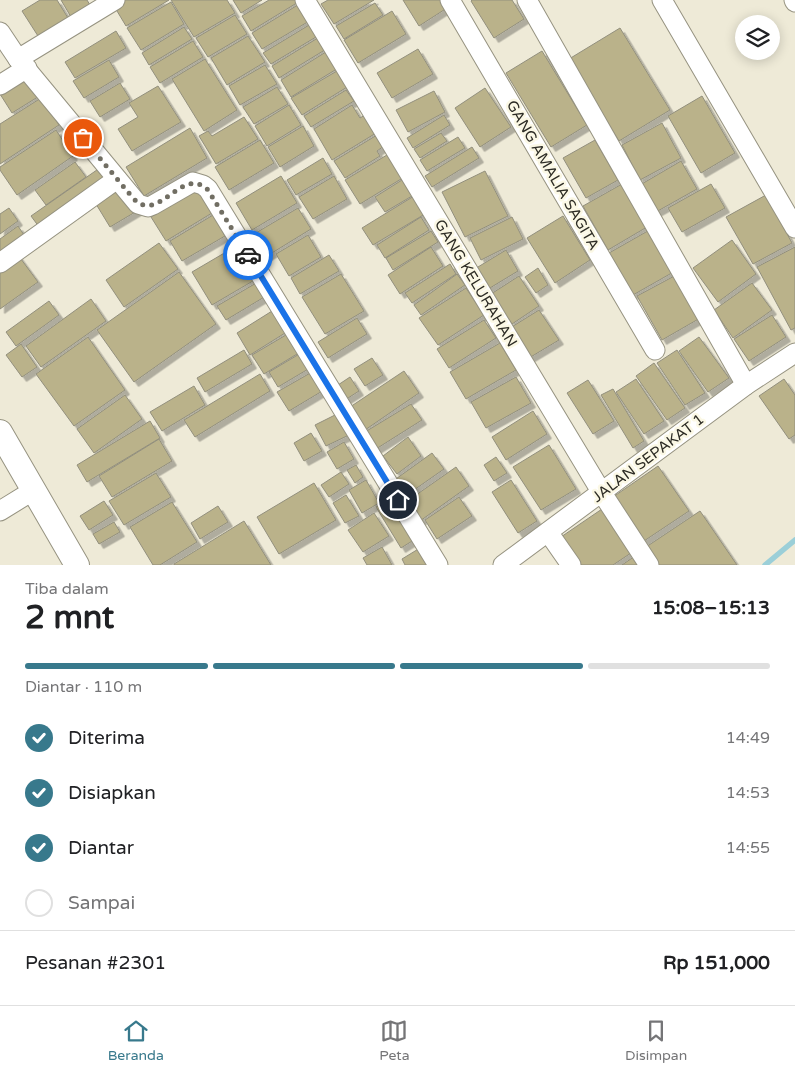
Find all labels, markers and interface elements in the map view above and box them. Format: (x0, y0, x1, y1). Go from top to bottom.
map controls (735, 15, 780, 60)
button: layers (735, 15, 780, 60)
street label: GANG AMALIA SAGITA (503, 97, 603, 253)
pin (62, 117, 104, 159)
icon: bag (69, 124, 97, 152)
street label: GANG KELURAHAN (431, 216, 521, 350)
courier (223, 230, 273, 280)
icon: car (234, 241, 262, 269)
street label: JALAN SEPAKAT 1 (588, 410, 708, 506)
pin (377, 479, 419, 521)
icon: home (384, 486, 412, 514)
text: Tiba dalam (25, 579, 109, 599)
text: 15:08–15:13 (652, 597, 770, 619)
text: 2 mnt (25, 599, 114, 637)
text: Diantar · 110 m (25, 677, 142, 697)
icon: check (25, 724, 53, 752)
text: Diterima (68, 727, 145, 749)
text: 14:49 (726, 728, 770, 748)
icon: check (25, 779, 53, 807)
text: Disiapkan (68, 782, 156, 804)
text: 14:53 (726, 783, 770, 803)
icon: check (25, 834, 53, 862)
text: Diantar (68, 837, 134, 859)
text: 14:55 (726, 838, 770, 858)
text: Sampai (68, 892, 135, 914)
text: Pesanan #2301 (25, 952, 166, 974)
text: Rp 151,000 (663, 952, 770, 974)
tab: Beranda (108, 1017, 164, 1064)
tab: Peta (379, 1017, 410, 1064)
tab: Disimpan (625, 1017, 687, 1064)

